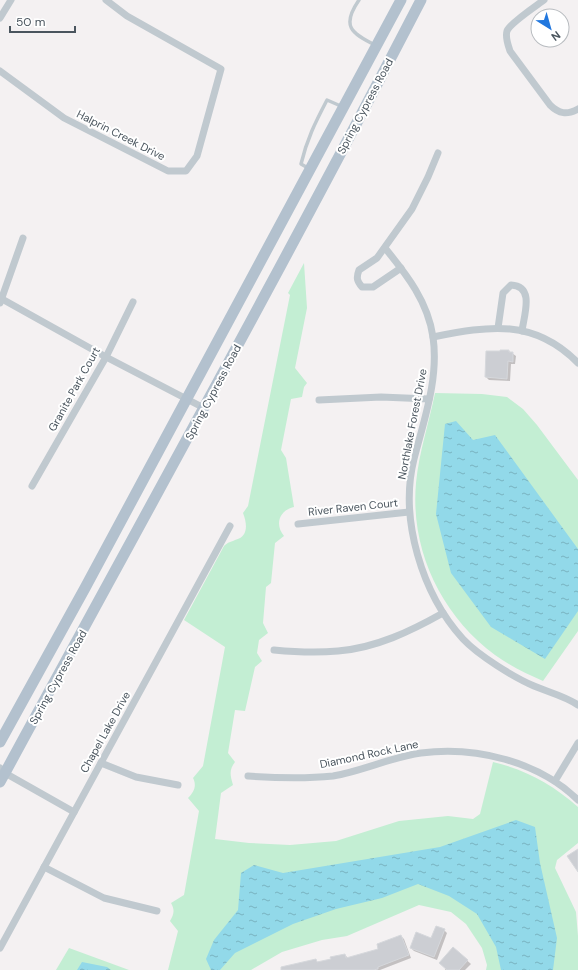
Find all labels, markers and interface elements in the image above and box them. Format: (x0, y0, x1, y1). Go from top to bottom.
scale bar (10, 8, 75, 34)
north arrow (530, 8, 570, 48)
text: 50 m (16, 14, 45, 30)
text: N (549, 28, 563, 44)
street label: Spring Cypress Road (334, 56, 396, 156)
street label: Halprin Creek Drive (74, 107, 168, 163)
street label: Spring Cypress Road (182, 342, 244, 442)
street label: Granite Park Court (45, 344, 103, 434)
street label: Northlake Forest Drive (394, 367, 430, 481)
street label: River Raven Court (307, 495, 399, 519)
street label: Spring Cypress Road (26, 627, 90, 727)
street label: Chapel Lake Drive (77, 689, 133, 775)
street label: Diamond Rock Lane (318, 737, 420, 771)

